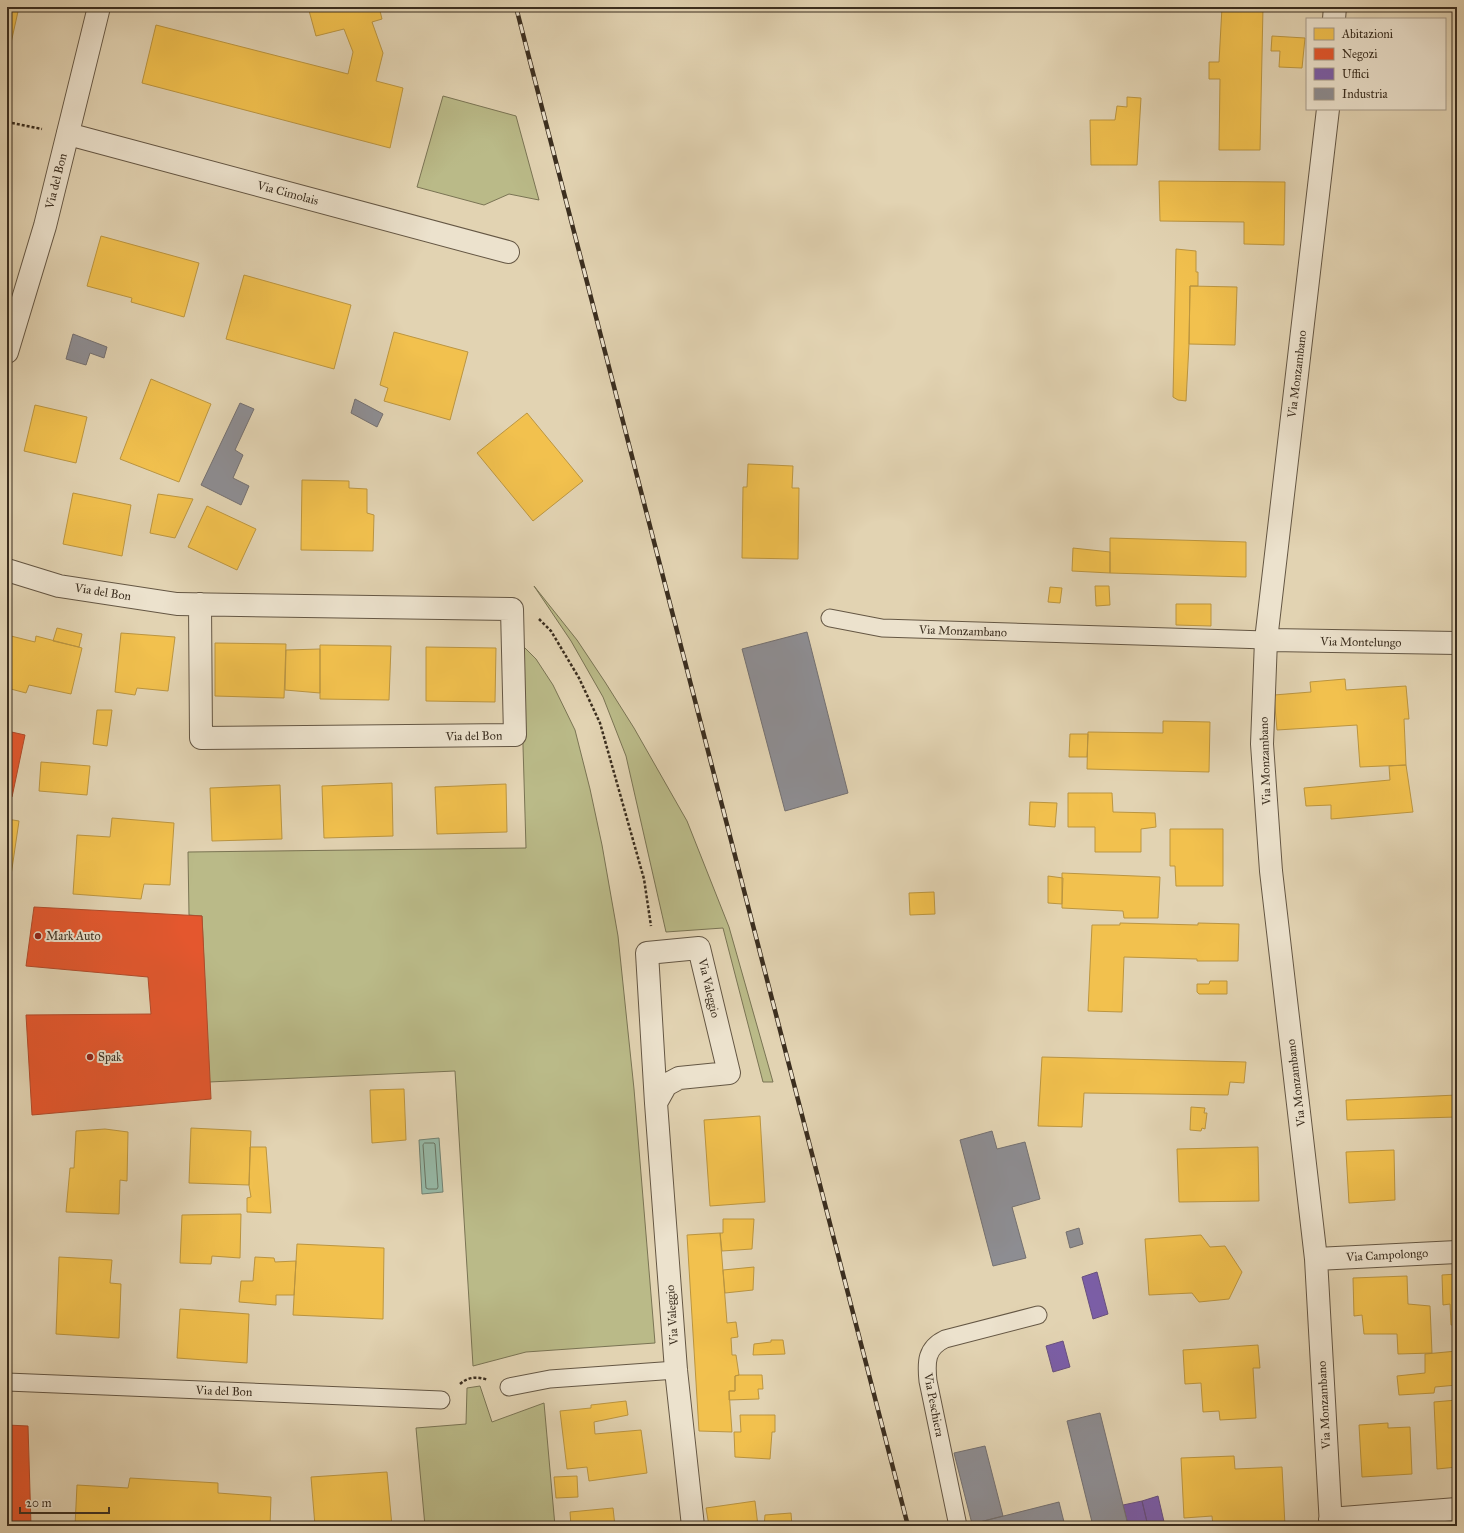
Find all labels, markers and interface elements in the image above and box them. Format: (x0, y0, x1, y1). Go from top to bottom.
legend (1306, 18, 1446, 110)
text: Abitazioni (1341, 27, 1394, 41)
text: Negozi (1342, 47, 1378, 62)
text: Uffici (1342, 67, 1370, 81)
text: Industria (1342, 87, 1388, 101)
street label: Via del Bon (42, 151, 70, 211)
street label: Via Cimolais (255, 178, 320, 208)
street label: Via Monzambano (1285, 329, 1309, 420)
street label: Via del Bon (73, 580, 133, 603)
street label: Via Monzambano (918, 622, 1007, 640)
street label: Via Montelungo (1319, 634, 1402, 651)
street label: Via Monzambano (1256, 717, 1274, 806)
street label: Via del Bon (445, 728, 503, 744)
place label: Mark Auto (46, 929, 101, 943)
marker: Mark Auto (33, 931, 43, 941)
street label: Via Valeggio (694, 956, 723, 1019)
street label: Via Monzambano (1284, 1038, 1308, 1129)
place label: Spak (98, 1050, 122, 1064)
marker: Spak (85, 1052, 95, 1062)
street label: Via Campolongo (1345, 1246, 1429, 1265)
street label: Via Valeggio (663, 1284, 682, 1347)
street label: Via Monzambano (1315, 1361, 1333, 1450)
street label: Via Peschiera (921, 1371, 947, 1439)
street label: Via del Bon (194, 1383, 253, 1399)
scale bar (20, 1489, 109, 1515)
text: 20 m (26, 1496, 52, 1510)

